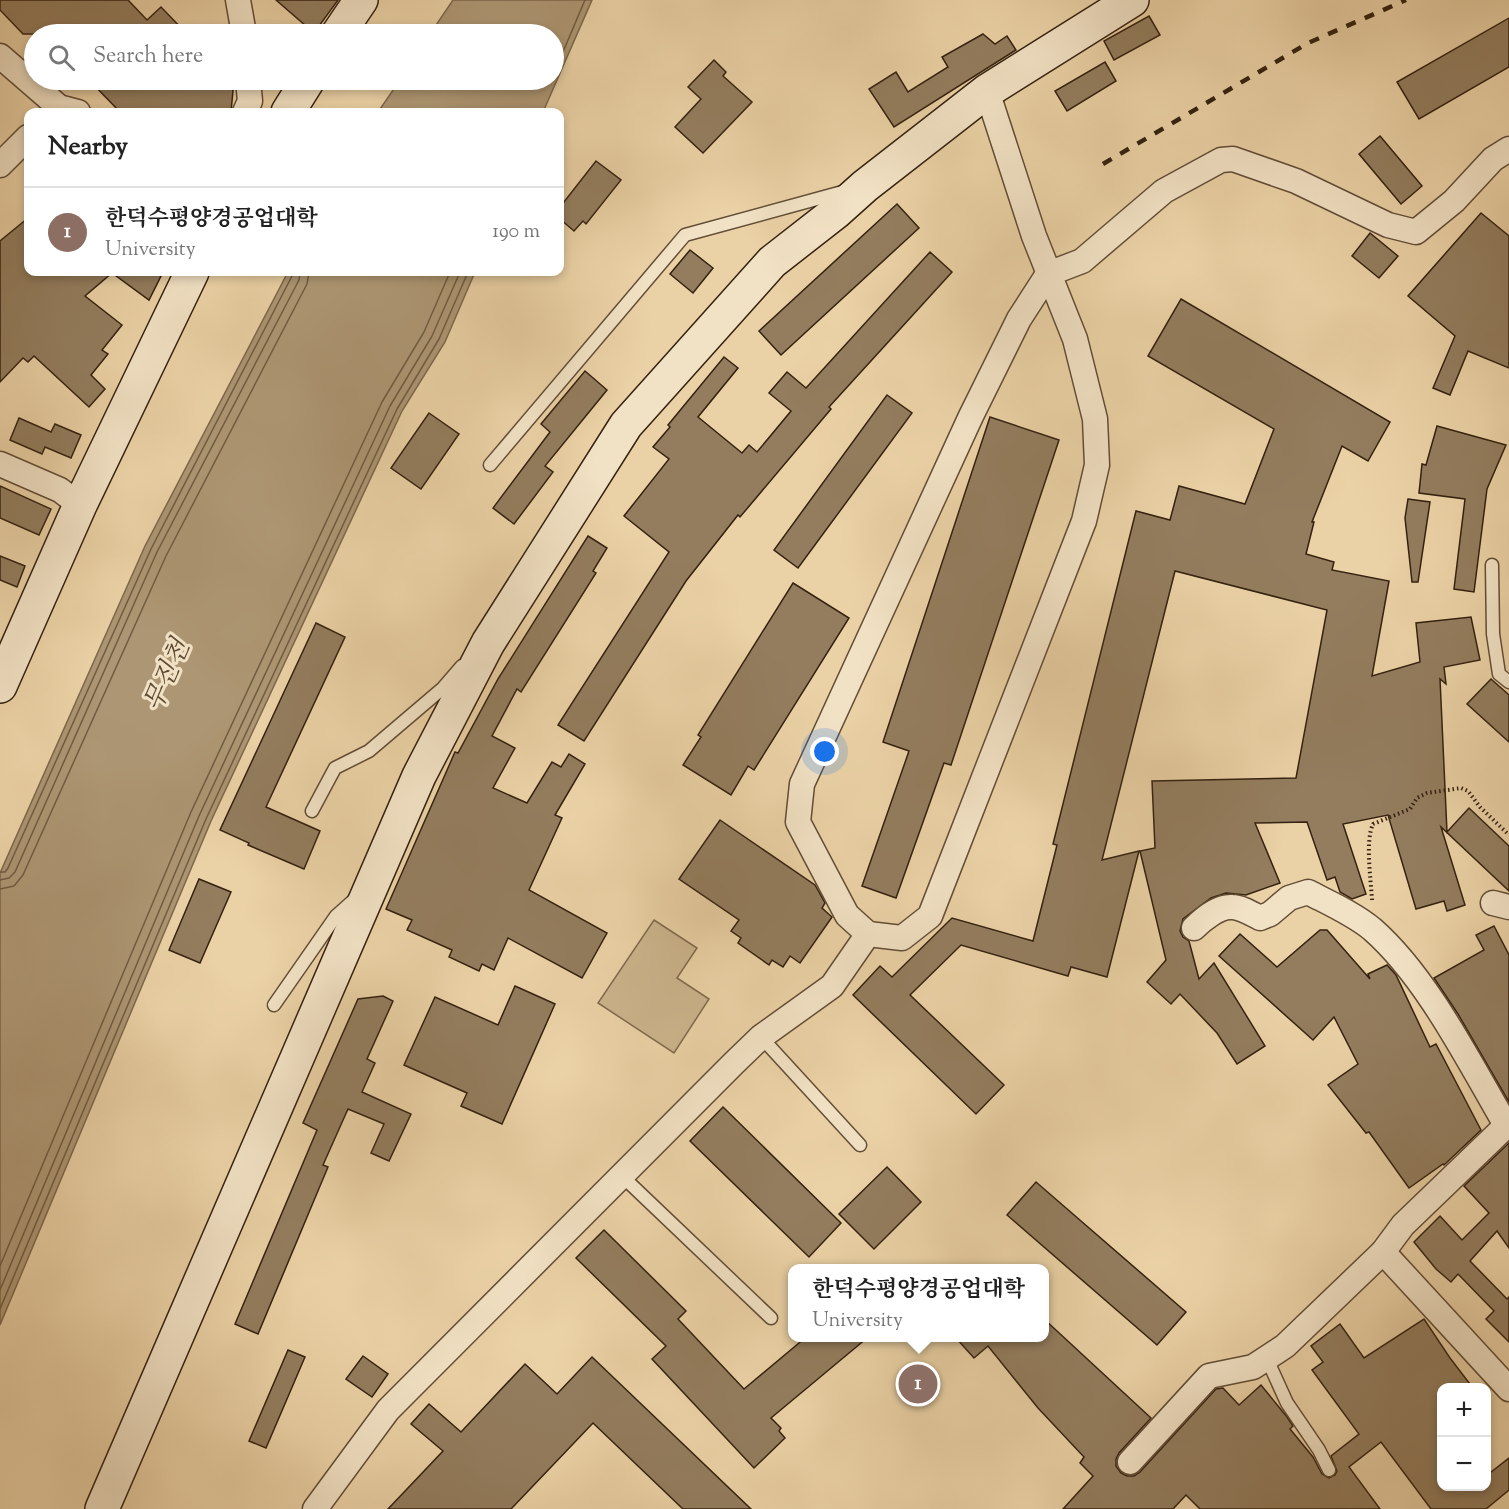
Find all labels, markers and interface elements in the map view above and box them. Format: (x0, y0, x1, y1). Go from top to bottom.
search box (24, 24, 564, 90)
icon: search (45, 41, 78, 74)
text: Search here (93, 41, 203, 73)
text: Nearby (48, 129, 128, 166)
text: 한덕수평양경공업대학 (105, 204, 318, 236)
text: 1 (64, 218, 71, 247)
text: 190 m (492, 218, 540, 247)
text: University (105, 236, 196, 265)
water label: 무진천 (136, 632, 201, 718)
your location (810, 737, 839, 766)
popup (788, 1264, 1049, 1342)
text: 한덕수평양경공업대학 (812, 1275, 1025, 1307)
text: University (812, 1307, 903, 1336)
pin: 1 (898, 1362, 938, 1406)
map controls (1437, 1383, 1491, 1491)
button: + (1437, 1383, 1491, 1437)
button: − (1437, 1437, 1491, 1491)

